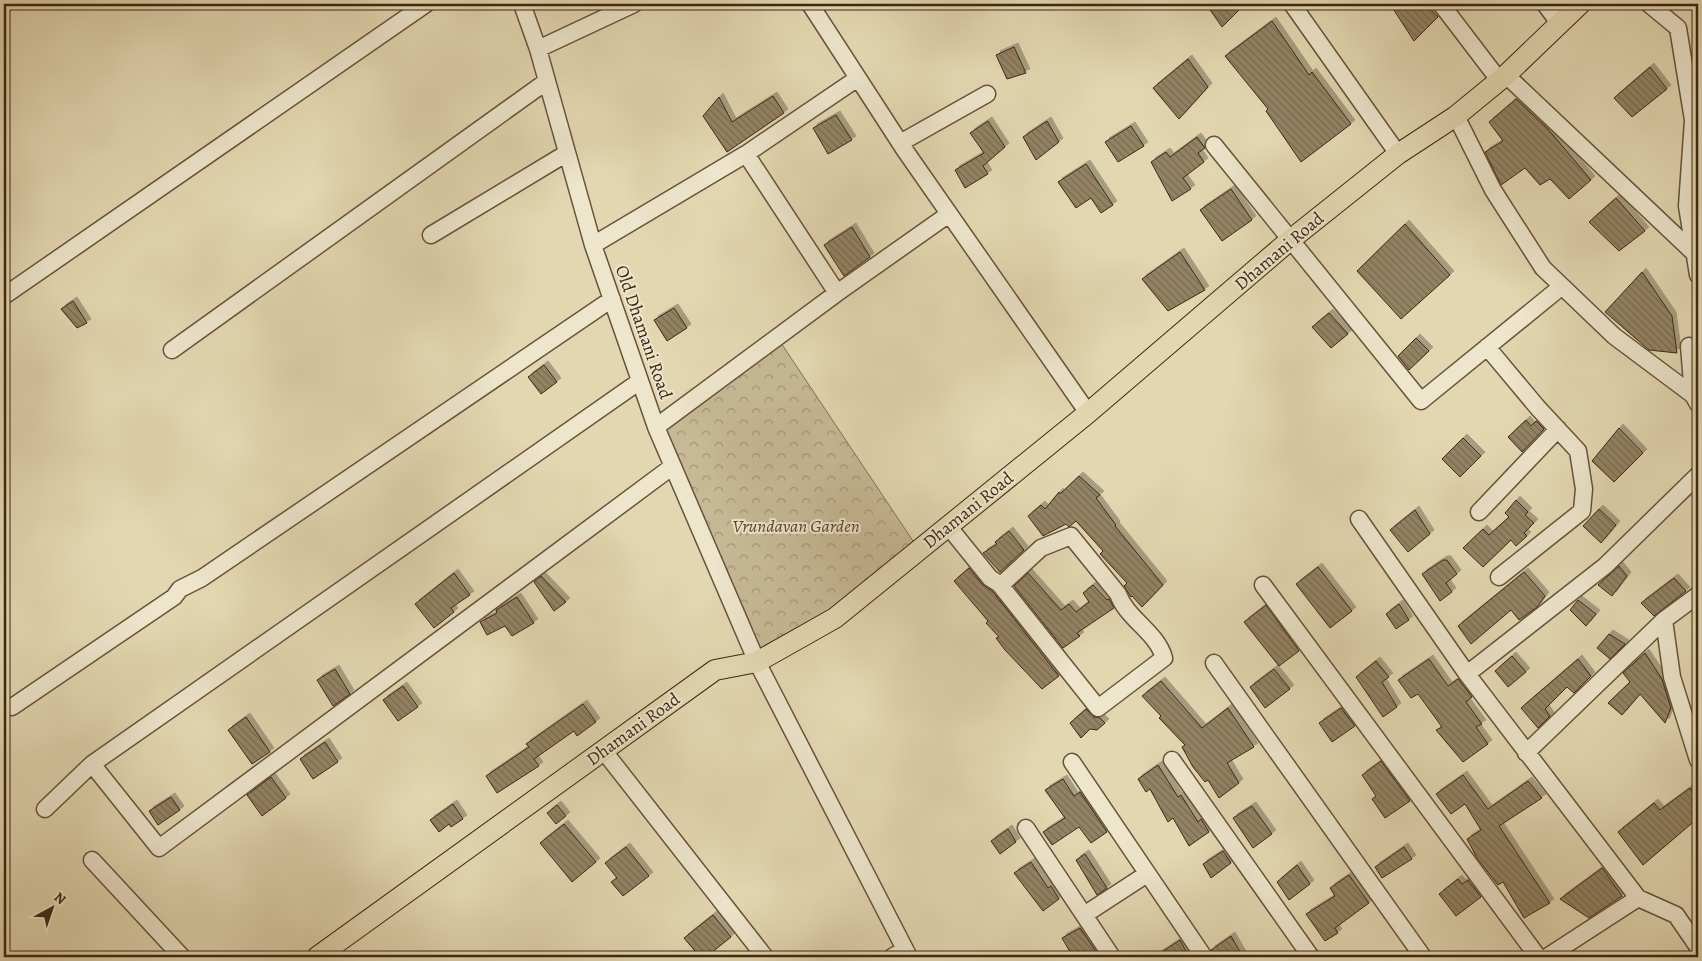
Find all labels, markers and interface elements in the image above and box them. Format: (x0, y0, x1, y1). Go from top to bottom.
street label: Dhamani Road (1229, 206, 1329, 296)
street label: Old Dhamani Road (610, 262, 678, 402)
street label: Dhamani Road (918, 466, 1019, 554)
park label: Vrundavan Garden (732, 514, 860, 538)
street label: Dhamani Road (581, 687, 685, 771)
north arrow (28, 884, 78, 934)
text: N (50, 888, 70, 909)

